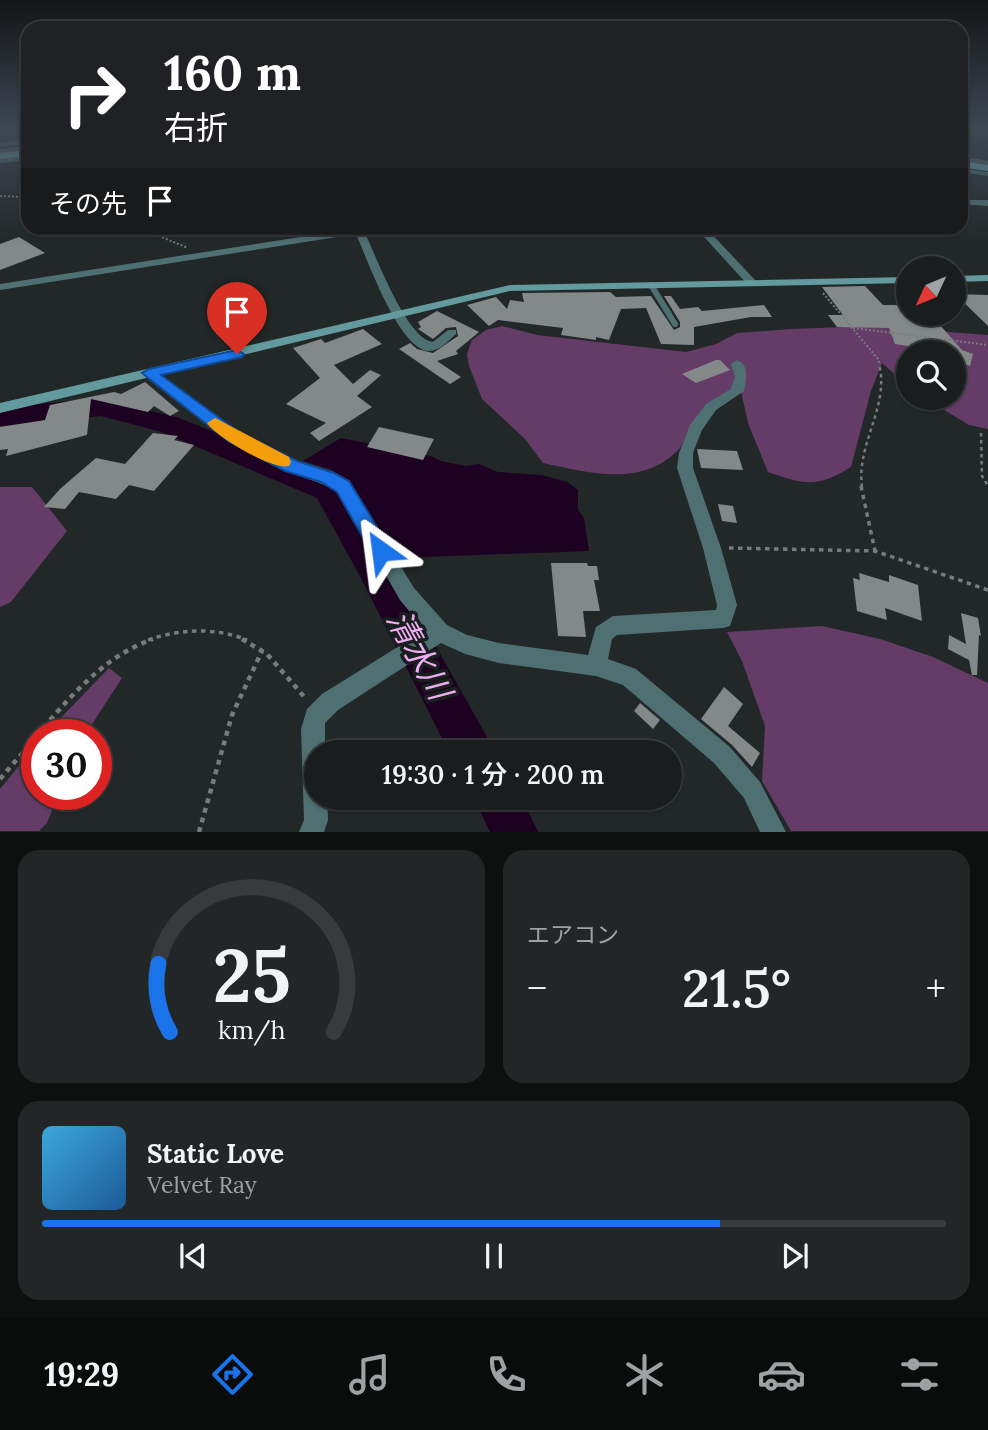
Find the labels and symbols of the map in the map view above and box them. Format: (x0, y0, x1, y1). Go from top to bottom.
north arrow (896, 256, 966, 326)
pin (207, 282, 267, 354)
position arrow (344, 514, 418, 588)
water label: 清水川 (378, 603, 462, 709)
speed limit sign: 30 (21, 719, 112, 810)

